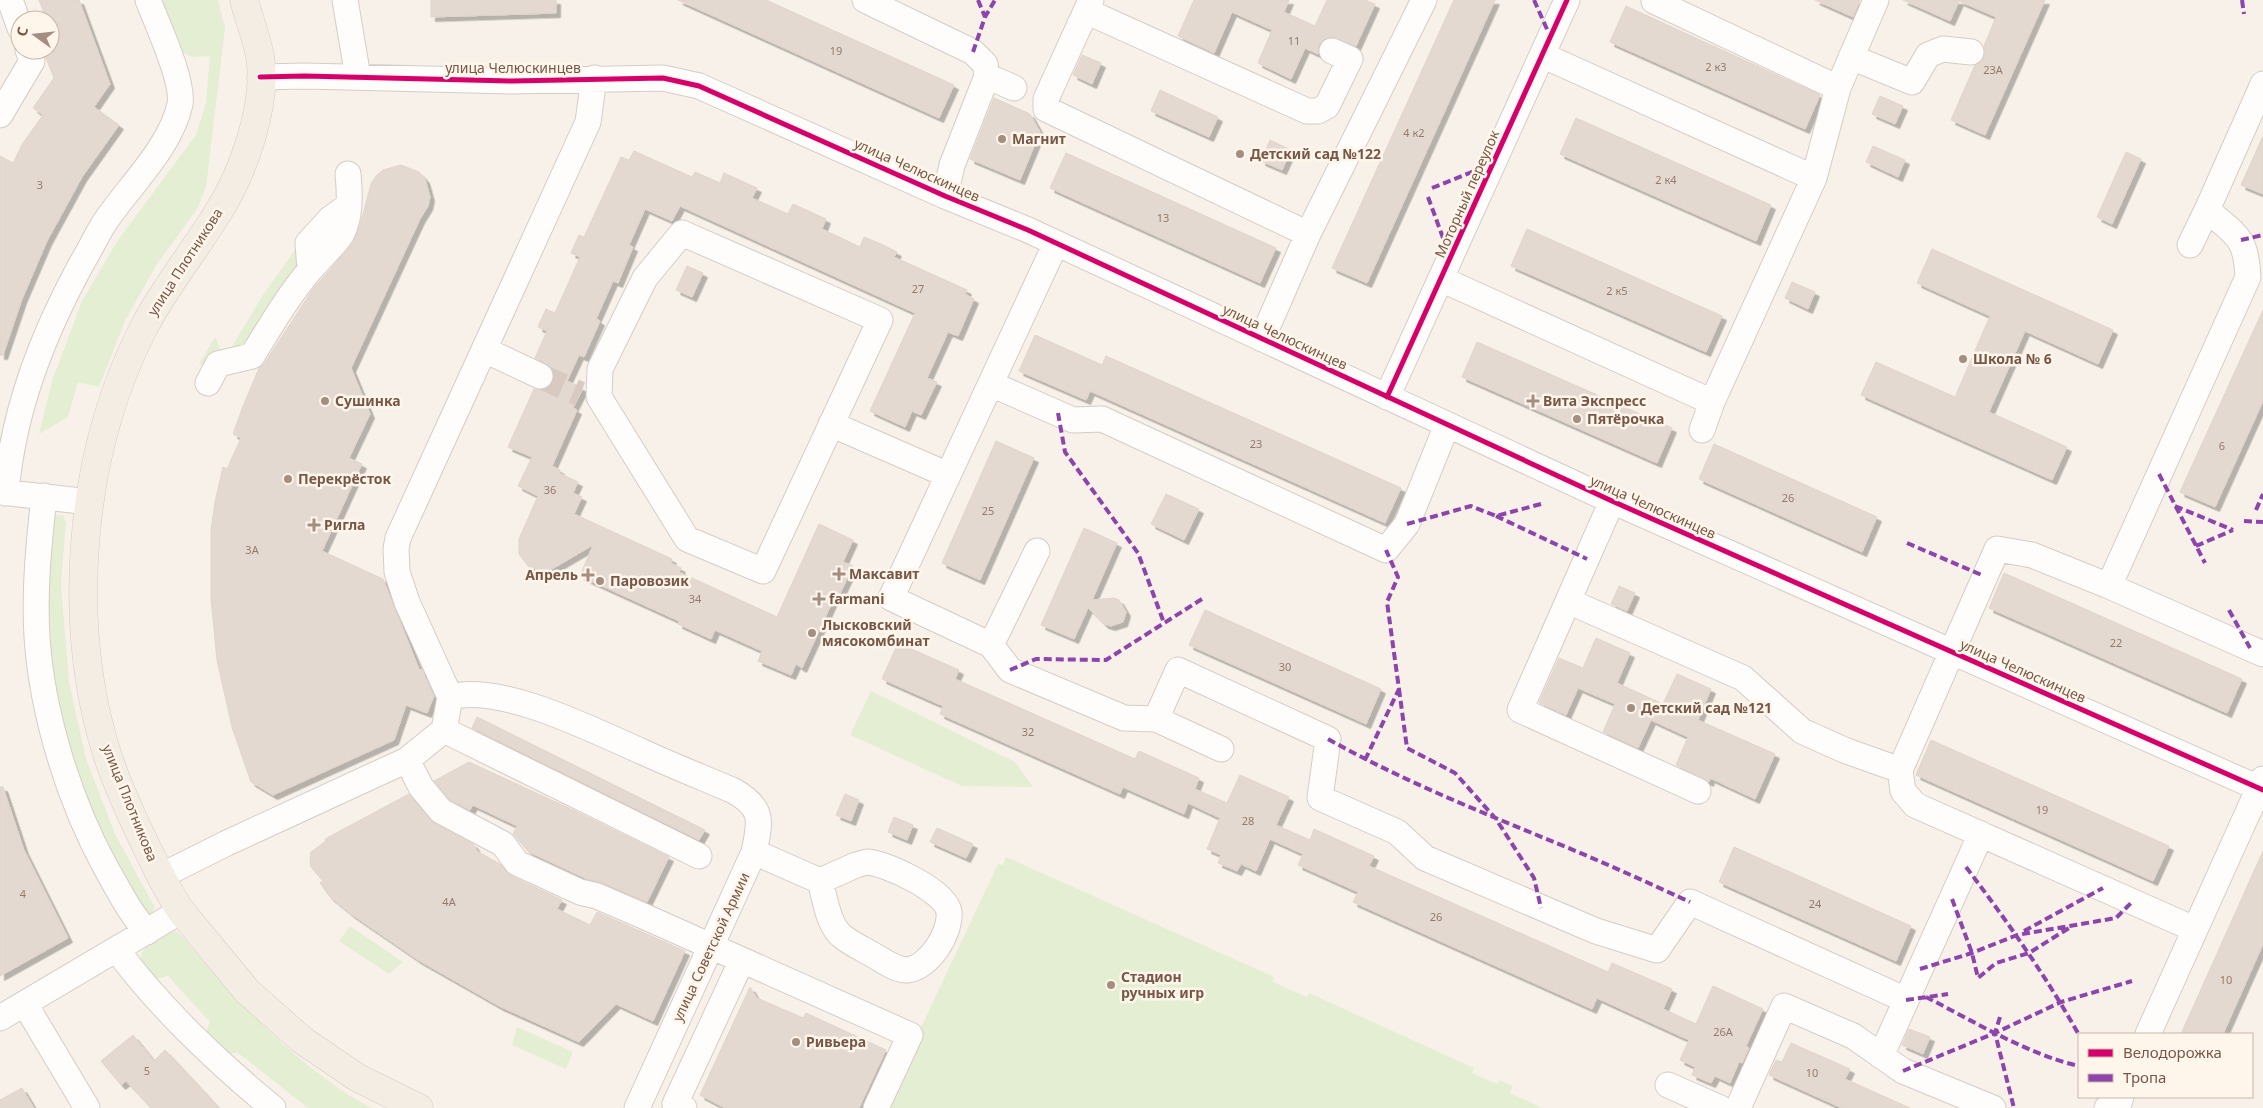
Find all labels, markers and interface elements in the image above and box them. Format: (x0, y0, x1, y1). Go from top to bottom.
north arrow (10, 10, 60, 60)
text: С (12, 25, 32, 38)
house number: 11 (1288, 33, 1300, 48)
house number: 19 (830, 43, 842, 58)
street label: улица Челюскинцев (445, 58, 581, 77)
house number: 2 к3 (1705, 59, 1727, 74)
house number: 23А (1983, 62, 2004, 77)
house number: 4 к2 (1403, 125, 1425, 140)
street label: Моторный переулок (1430, 126, 1504, 261)
place label: Магнит (1012, 129, 1066, 148)
street label: улица Челюскинцев (851, 133, 983, 206)
marker: Магнит (996, 133, 1008, 145)
place label: Детский сад №122 (1250, 144, 1381, 163)
marker: Детский сад №122 (1234, 148, 1246, 160)
house number: 2 к4 (1655, 172, 1677, 187)
house number: 3 (37, 177, 43, 192)
street label: улица Плотникова (143, 204, 227, 319)
house number: 13 (1157, 210, 1169, 225)
house number: 27 (912, 281, 924, 296)
house number: 2 к5 (1606, 283, 1628, 298)
street label: улица Челюскинцев (1220, 299, 1351, 374)
place label: Школа № 6 (1973, 349, 2052, 368)
marker: Школа № 6 (1957, 353, 1969, 365)
place label: Сушинка (335, 391, 401, 410)
place label: Вита Экспресс (1543, 391, 1646, 410)
marker: Сушинка (319, 395, 331, 407)
marker: Вита Экспресс (1527, 395, 1539, 407)
place label: Пятёрочка (1587, 409, 1664, 428)
marker: Пятёрочка (1571, 413, 1583, 425)
house number: 23 (1250, 436, 1262, 451)
house number: 6 (2219, 438, 2225, 453)
place label: Перекрёсток (298, 469, 392, 488)
street label: улица Челюскинцев (1587, 470, 1719, 543)
marker: Перекрёсток (282, 473, 294, 485)
house number: 36 (544, 482, 556, 497)
house number: 26 (1782, 490, 1794, 505)
house number: 25 (982, 503, 994, 518)
place label: Ригла (324, 515, 365, 534)
marker: Ригла (308, 519, 320, 531)
house number: 3А (245, 542, 260, 557)
place label: Максавит (849, 564, 919, 583)
place label: Апрель (525, 565, 578, 584)
marker: Максавит (833, 568, 845, 580)
marker: Апрель (582, 569, 594, 581)
place label: Паровозик (610, 571, 689, 590)
marker: Паровозик (594, 575, 606, 587)
place label: farmani (829, 589, 884, 608)
house number: 34 (689, 591, 702, 606)
marker: farmani (813, 593, 825, 605)
place label: Лысковский мясокомбинат (822, 615, 929, 650)
marker: Лысковский мясокомбинат (806, 627, 818, 639)
street label: улица Челюскинцев (1957, 634, 2089, 707)
house number: 22 (2110, 635, 2122, 650)
house number: 30 (1279, 659, 1291, 674)
place label: Детский сад №121 (1641, 698, 1772, 717)
marker: Детский сад №121 (1625, 702, 1637, 714)
house number: 32 (1022, 724, 1034, 739)
street label: улица Плотникова (98, 741, 163, 864)
house number: 19 (2036, 802, 2048, 817)
house number: 28 (1242, 813, 1254, 828)
street label: улица Советской Армии (668, 869, 754, 1025)
house number: 4 (20, 886, 27, 901)
house number: 4А (442, 894, 457, 909)
house number: 24 (1809, 896, 1822, 911)
house number: 26 (1430, 909, 1442, 924)
place label: Стадион ручных игр (1121, 967, 1204, 1002)
house number: 10 (2220, 972, 2232, 987)
marker: Стадион ручных игр (1105, 979, 1117, 991)
house number: 26А (1713, 1024, 1734, 1039)
place label: Ривьера (806, 1032, 866, 1051)
legend (2078, 1033, 2253, 1098)
marker: Ривьера (790, 1036, 802, 1048)
text: Велодорожка (2123, 1042, 2222, 1062)
house number: 5 (144, 1063, 150, 1078)
house number: 10 (1806, 1065, 1818, 1080)
text: Тропа (2123, 1067, 2166, 1087)

